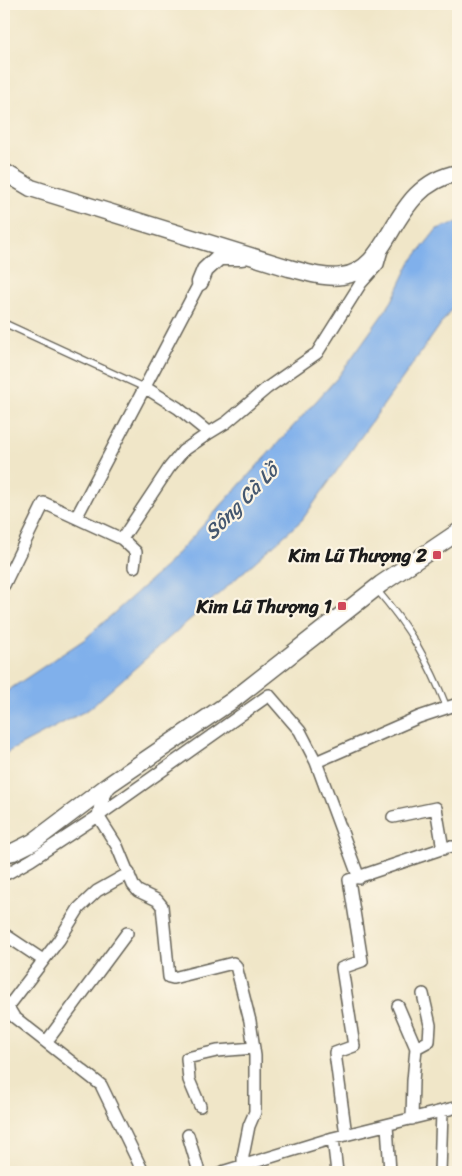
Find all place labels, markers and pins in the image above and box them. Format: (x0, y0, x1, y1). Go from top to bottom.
place label: Kim Lũ Thượng 2 (288, 539, 427, 572)
marker: Kim Lũ Thượng 2 (431, 549, 443, 561)
place label: Kim Lũ Thượng 1 (195, 590, 332, 623)
marker: Kim Lũ Thượng 1 (336, 600, 348, 612)

